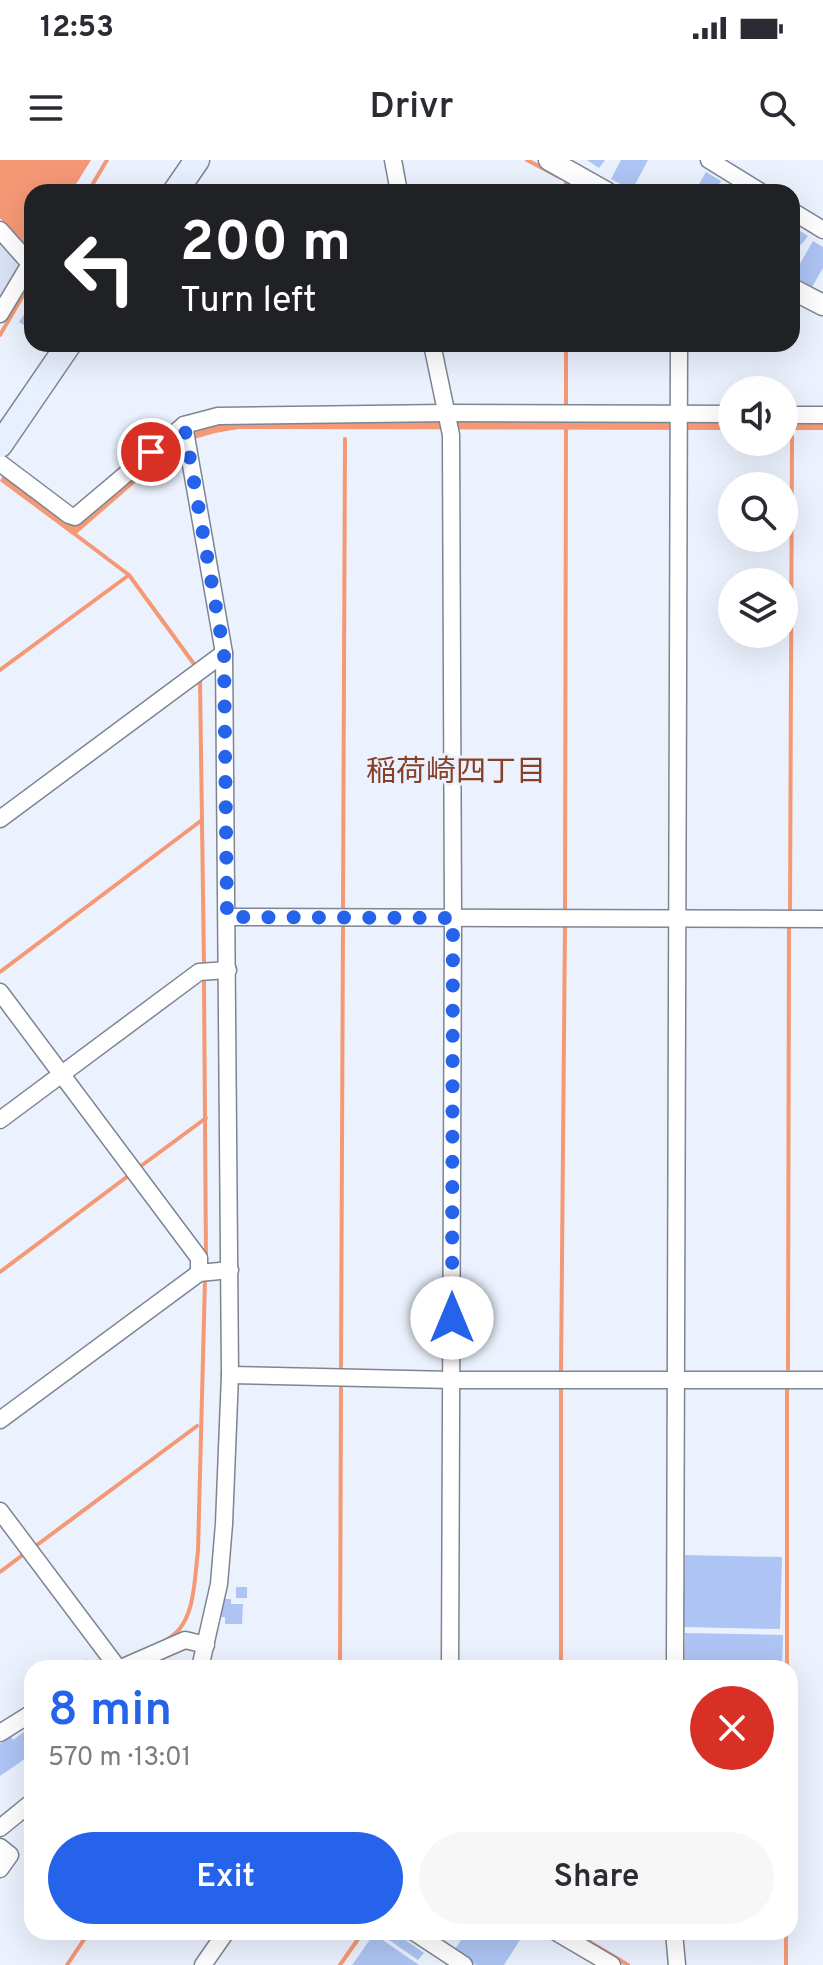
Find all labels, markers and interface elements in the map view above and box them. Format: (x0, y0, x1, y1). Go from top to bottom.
text: 12:53 (40, 10, 114, 47)
text: Drivr (369, 85, 454, 131)
icon: menu (24, 86, 68, 130)
icon: search (755, 86, 799, 130)
text: 200 m (180, 210, 351, 280)
icon: left (48, 216, 152, 320)
text: Turn left (180, 279, 317, 325)
map controls (718, 376, 798, 648)
button: sound (718, 376, 798, 456)
pin (117, 418, 185, 486)
icon: arrive (129, 430, 173, 474)
button: search (718, 472, 798, 552)
button: layers (718, 568, 798, 648)
district label: 稲荷崎四丁目 (366, 755, 546, 792)
position arrow (410, 1276, 494, 1360)
text: 8 min (48, 1682, 172, 1742)
button: close (690, 1686, 774, 1770)
text: 570 m · 13:01 (48, 1742, 191, 1775)
button: Exit (48, 1832, 403, 1924)
button: Share (419, 1832, 774, 1924)

